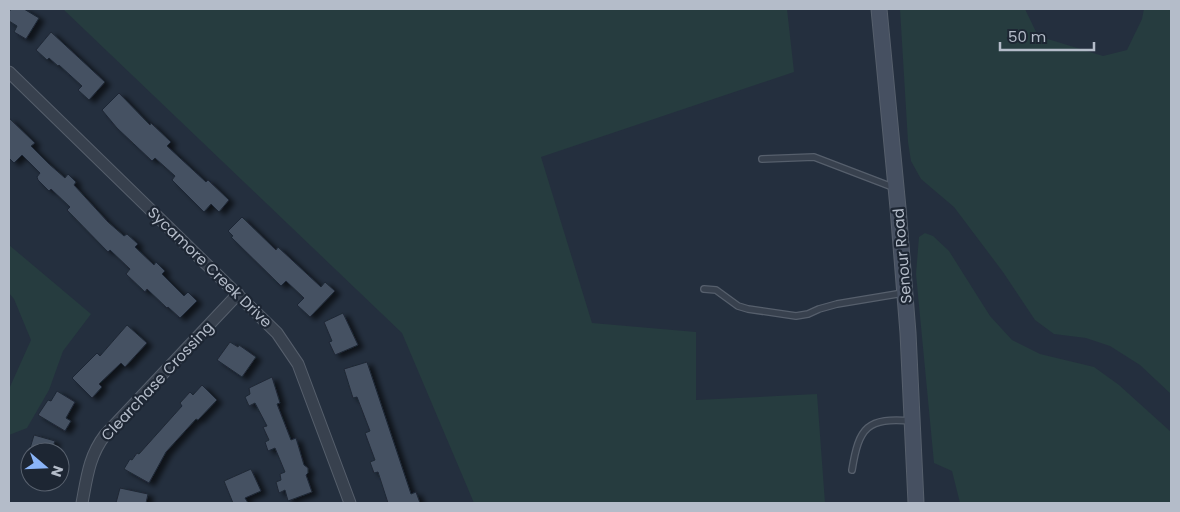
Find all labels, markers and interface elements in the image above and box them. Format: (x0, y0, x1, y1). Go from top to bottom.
scale bar (1000, 20, 1094, 52)
text: 50 m (1008, 26, 1046, 47)
street label: Sycamore Creek Drive (143, 202, 277, 332)
street label: Senour Road (887, 208, 917, 304)
street label: Clearchase Crossing (96, 317, 218, 445)
north arrow (20, 442, 70, 492)
text: N (46, 463, 68, 479)

